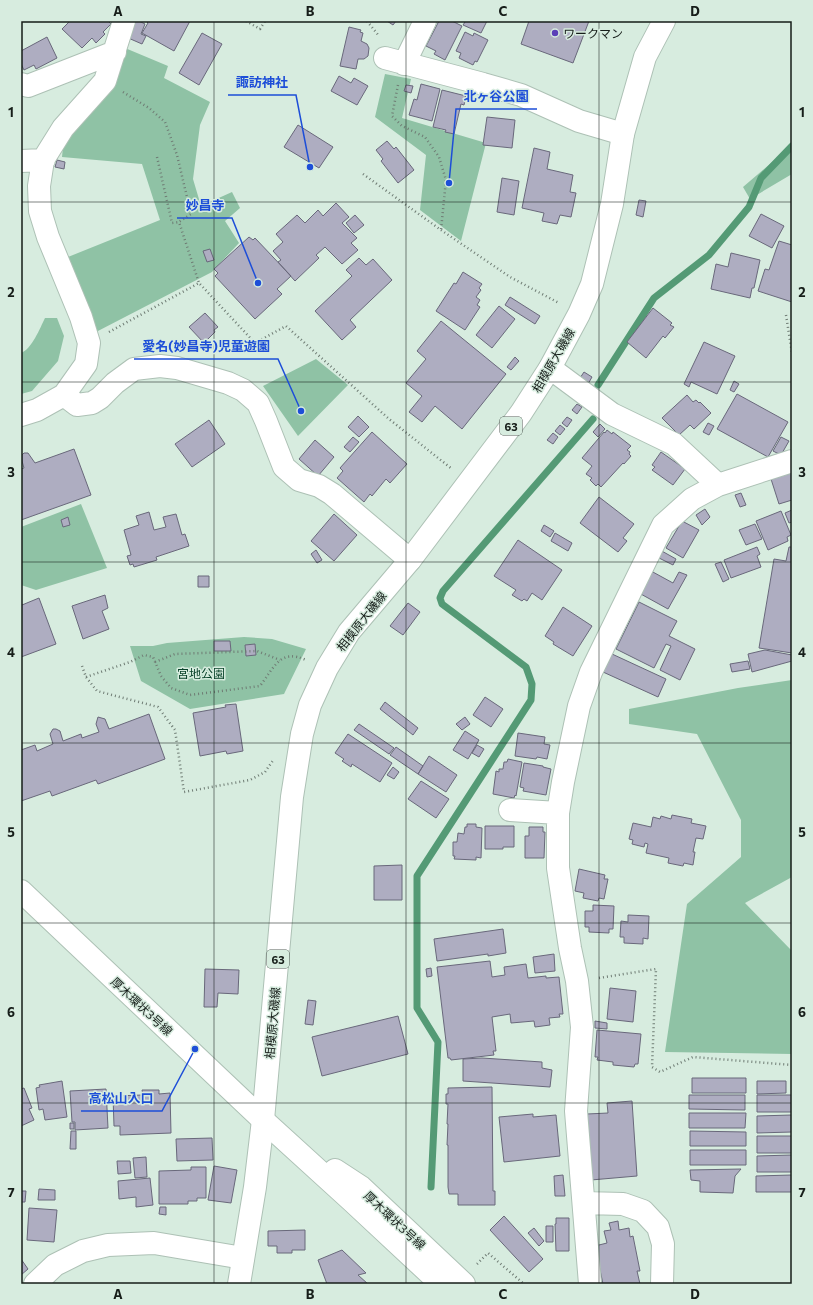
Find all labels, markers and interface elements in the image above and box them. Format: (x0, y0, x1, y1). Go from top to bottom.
text: A (113, 3, 123, 19)
text: B (306, 3, 315, 19)
text: C (499, 3, 508, 19)
text: D (690, 3, 700, 19)
place label: ワークマン (563, 26, 623, 40)
marker: ワークマン (550, 28, 560, 38)
callout: 諏訪神社 (228, 70, 296, 95)
text: 諏訪神社 (236, 74, 288, 90)
callout: 北ヶ谷公園 (456, 84, 537, 109)
text: 北ヶ谷公園 (463, 88, 529, 104)
text: 1 (8, 104, 14, 120)
text: 1 (799, 104, 805, 120)
callout: 妙昌寺 (177, 193, 232, 218)
text: 妙昌寺 (185, 197, 225, 213)
text: 2 (7, 284, 15, 300)
text: 2 (798, 284, 806, 300)
street label: 相模原大磯線 (529, 325, 577, 395)
callout: 愛名(妙昌寺)児童遊園 (134, 334, 278, 359)
text: 愛名(妙昌寺)児童遊園 (142, 338, 270, 354)
road number: 63 (500, 417, 522, 435)
text: 3 (7, 464, 15, 480)
text: 3 (798, 464, 806, 480)
street label: 相模原大磯線 (333, 588, 389, 654)
text: 4 (7, 644, 15, 660)
text: 4 (798, 644, 806, 660)
park label: 宮地公園 (177, 666, 225, 680)
text: 5 (7, 824, 15, 840)
text: 5 (798, 824, 806, 840)
road number: 63 (267, 950, 289, 968)
street label: 厚木環状3号線 (108, 974, 176, 1038)
street label: 相模原大磯線 (262, 987, 282, 1059)
text: 6 (7, 1004, 15, 1020)
text: 6 (798, 1004, 806, 1020)
callout: 高松山入口 (81, 1086, 162, 1111)
text: 高松山入口 (88, 1090, 154, 1106)
text: 7 (7, 1184, 15, 1200)
text: 7 (798, 1184, 806, 1200)
street label: 厚木環状3号線 (361, 1188, 429, 1252)
text: A (113, 1286, 123, 1302)
text: B (306, 1286, 315, 1302)
text: C (499, 1286, 508, 1302)
text: D (690, 1286, 700, 1302)

